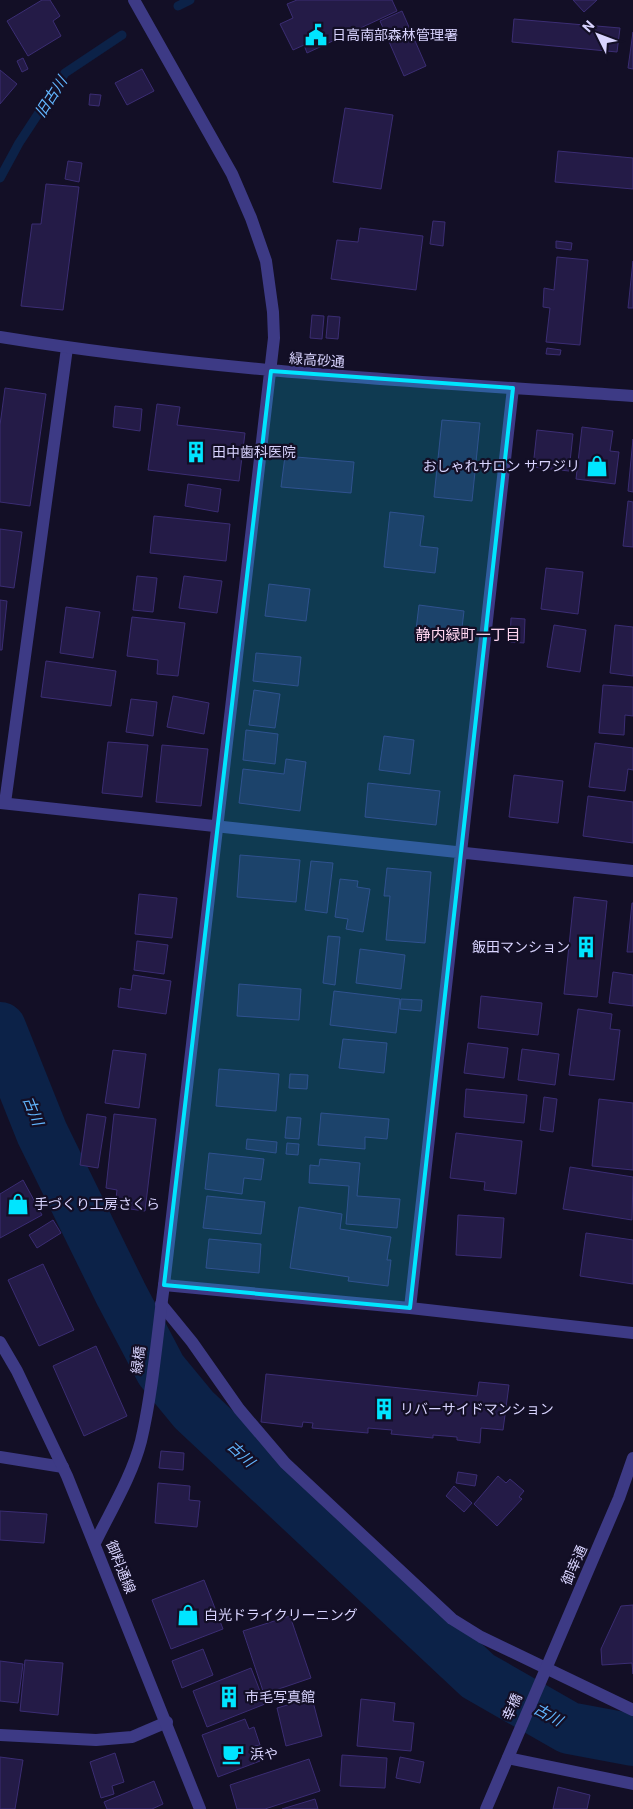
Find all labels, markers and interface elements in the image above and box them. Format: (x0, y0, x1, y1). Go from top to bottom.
north arrow (573, 10, 623, 60)
text: N (579, 17, 598, 35)
public building icon: 日高南部森林管理署 (303, 22, 329, 48)
place label: 日高南部森林管理署 (332, 27, 458, 43)
water label: 旧古川 (31, 72, 72, 121)
street label: 緑高砂通 (289, 350, 345, 370)
building icon: 田中歯科医院 (183, 439, 209, 465)
place label: 田中歯科医院 (212, 444, 296, 460)
shop icon: おしゃれサロン サワジリ (584, 453, 610, 479)
place label: おしゃれサロン サワジリ (423, 458, 580, 474)
district label: 静内緑町一丁目 (415, 626, 521, 644)
building icon: 飯田マンション (573, 934, 599, 960)
place label: 飯田マンション (472, 939, 570, 955)
water label: 古川 (19, 1094, 48, 1130)
shop icon: 手づくり工房さくら (5, 1191, 31, 1217)
place label: 手づくり工房さくら (34, 1196, 160, 1212)
street label: 緑橋 (128, 1345, 148, 1375)
building icon: リバーサイドマンション (371, 1396, 397, 1422)
place label: リバーサイドマンション (400, 1401, 554, 1417)
water label: 古川 (224, 1437, 260, 1472)
street label: 御料通線 (103, 1538, 139, 1596)
street label: 御幸通 (558, 1543, 590, 1587)
shop icon: 白光ドライクリーニング (175, 1602, 201, 1628)
place label: 白光ドライクリーニング (204, 1607, 358, 1623)
building icon: 市毛写真館 (216, 1684, 242, 1710)
place label: 市毛写真館 (245, 1689, 315, 1705)
street label: 幸橋 (499, 1691, 525, 1723)
water label: 古川 (531, 1700, 567, 1731)
cafe icon: 浜や (220, 1741, 246, 1767)
place label: 浜や (250, 1746, 278, 1762)

